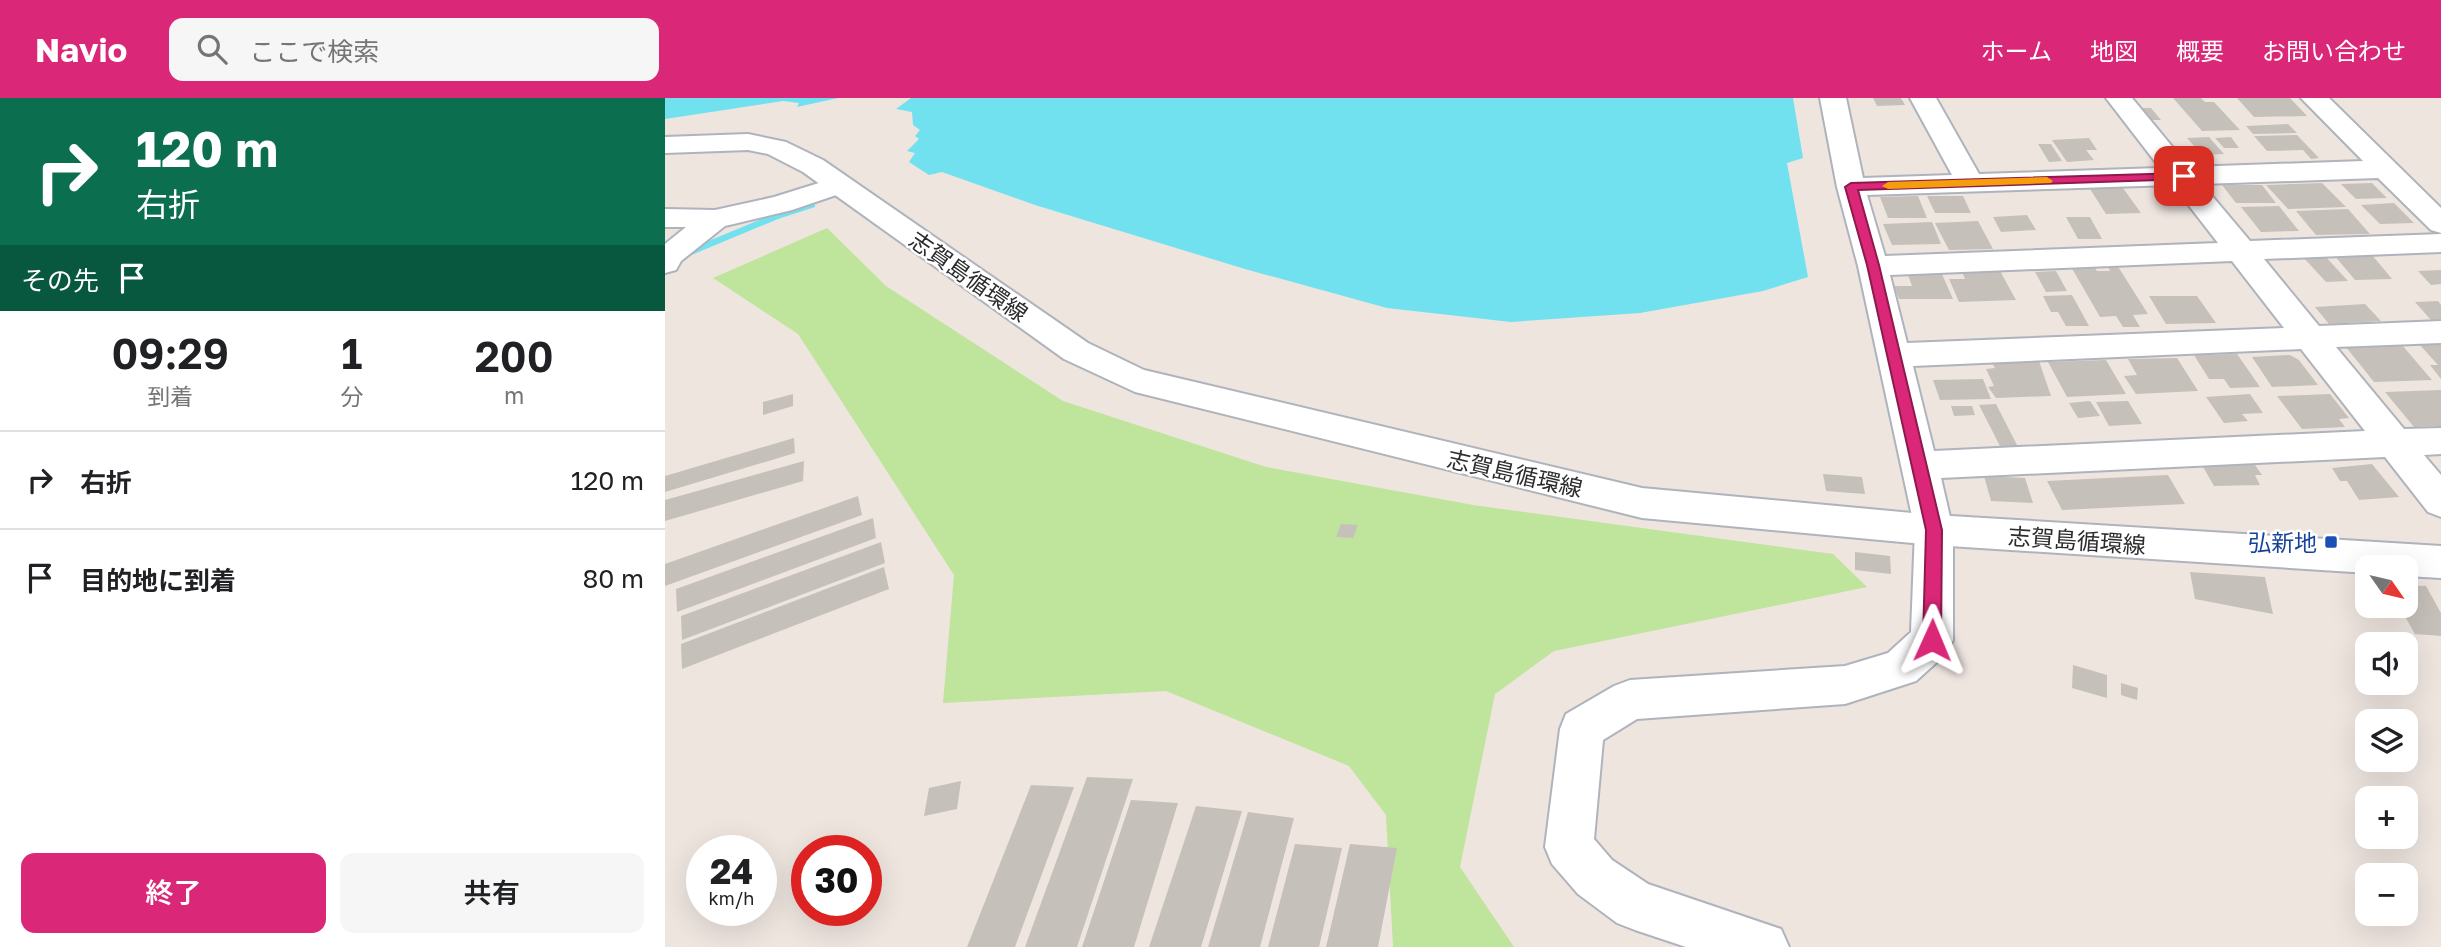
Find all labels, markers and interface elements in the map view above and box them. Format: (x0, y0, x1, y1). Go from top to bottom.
search box (169, 18, 659, 81)
text: Navio (35, 30, 127, 69)
icon: search (193, 30, 231, 68)
text: ここで検索 (249, 36, 379, 67)
text: ホーム (1981, 36, 2052, 65)
text: 地図 (2090, 36, 2138, 65)
text: 概要 (2176, 36, 2224, 65)
text: お問い合わせ (2262, 36, 2406, 65)
text: 120 m (136, 119, 278, 178)
icon: right (21, 126, 112, 217)
pin (2154, 146, 2214, 206)
icon: arrive (2165, 157, 2203, 195)
text: 右折 (136, 185, 200, 223)
street label: 志賀島循環線 (904, 225, 1034, 327)
icon: arrive (113, 259, 151, 297)
text: その先 (21, 265, 99, 296)
text: 09:29 (111, 328, 229, 378)
text: 1 (341, 328, 362, 378)
text: 200 (475, 331, 554, 381)
text: m (504, 381, 524, 409)
text: 到着 (147, 382, 193, 410)
text: 分 (340, 382, 363, 410)
street label: 志賀島循環線 (1445, 444, 1585, 502)
icon: right (21, 461, 59, 499)
text: 120 m (571, 465, 644, 496)
text: 右折 (80, 467, 132, 498)
street label: 志賀島循環線 (2007, 521, 2147, 559)
place label: 弘新地 (2248, 528, 2317, 556)
marker: 弘新地 (2323, 534, 2339, 550)
north arrow (2355, 555, 2419, 618)
map controls (2355, 555, 2418, 926)
icon: arrive (21, 559, 59, 597)
text: 80 m (583, 563, 644, 594)
text: 目的地に到着 (80, 565, 236, 596)
position arrow (1895, 603, 1969, 677)
button: sound (2355, 632, 2418, 695)
button: layers (2355, 709, 2418, 772)
button: + (2355, 786, 2418, 849)
speed limit sign: 30 (791, 835, 882, 926)
text: 24 (710, 850, 753, 892)
button: 終了 (21, 853, 326, 933)
button: 共有 (340, 853, 644, 933)
button: − (2355, 863, 2418, 926)
text: km/h (709, 887, 754, 909)

